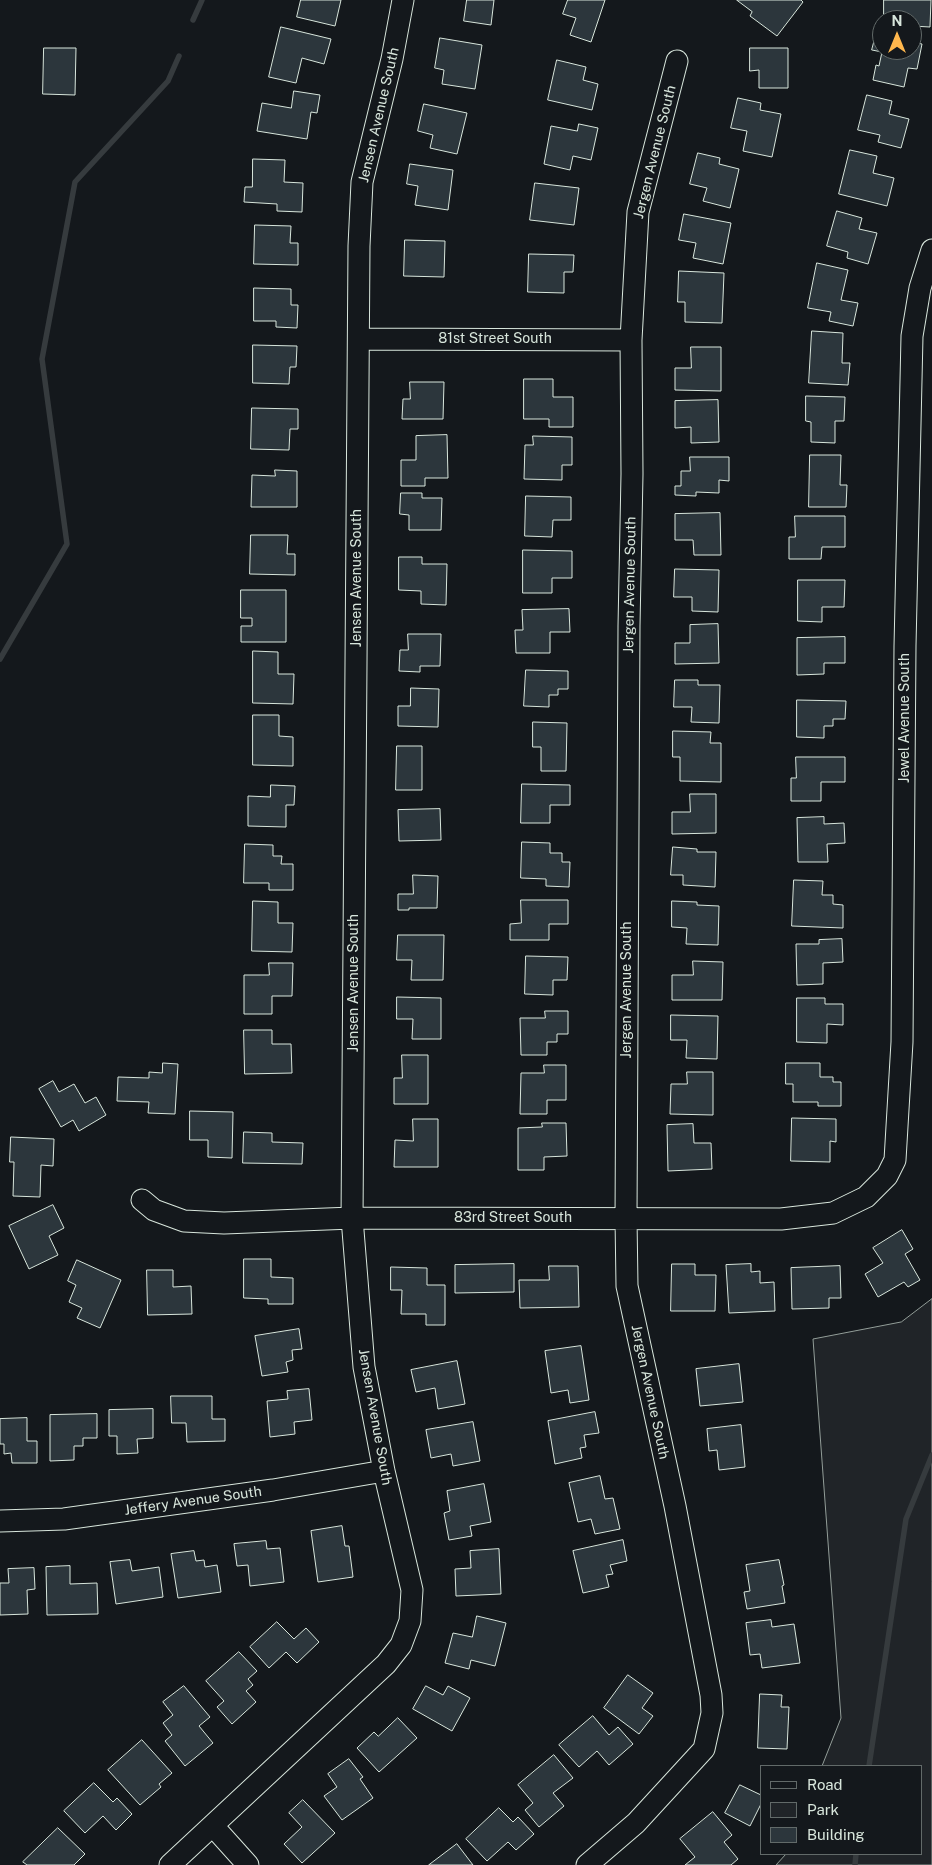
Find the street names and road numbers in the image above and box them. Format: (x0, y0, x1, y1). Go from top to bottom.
street label: Jensen Avenue South (355, 46, 403, 184)
street label: Jergen Avenue South (630, 84, 680, 220)
street label: 81st Street South (438, 331, 552, 347)
street label: Jensen Avenue South (349, 509, 365, 647)
street label: Jergen Avenue South (620, 516, 640, 654)
street label: Jewel Avenue South (897, 653, 913, 783)
street label: Jensen Avenue South (346, 914, 362, 1052)
street label: Jergen Avenue South (619, 922, 635, 1058)
street label: 83rd Street South (454, 1210, 572, 1226)
street label: Jergen Avenue South (628, 1323, 672, 1461)
street label: Jensen Avenue South (355, 1347, 395, 1487)
street label: Jeffery Avenue South (123, 1483, 263, 1519)

